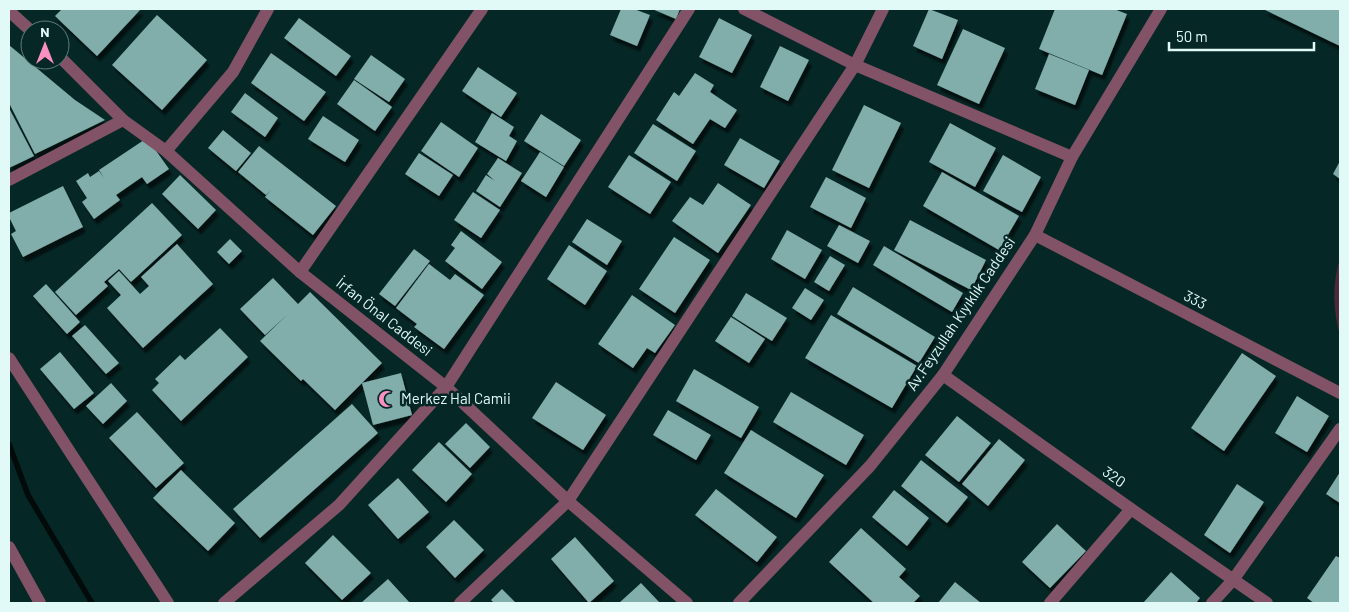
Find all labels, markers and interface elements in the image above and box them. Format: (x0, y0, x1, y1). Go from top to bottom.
north arrow (20, 20, 70, 70)
scale bar (1169, 20, 1314, 52)
text: N (40, 23, 50, 40)
text: 50 m (1176, 27, 1208, 45)
street label: Av.Feyzullah Kıyıklık Caddesi (902, 233, 1018, 394)
street label: İrfan Önal Caddesi (333, 273, 436, 359)
street label: 333 (1181, 286, 1210, 312)
mosque icon: Merkez Hal Camii (377, 389, 397, 409)
place label: Merkez Hal Camii (401, 389, 511, 407)
street label: 320 (1099, 462, 1130, 491)

